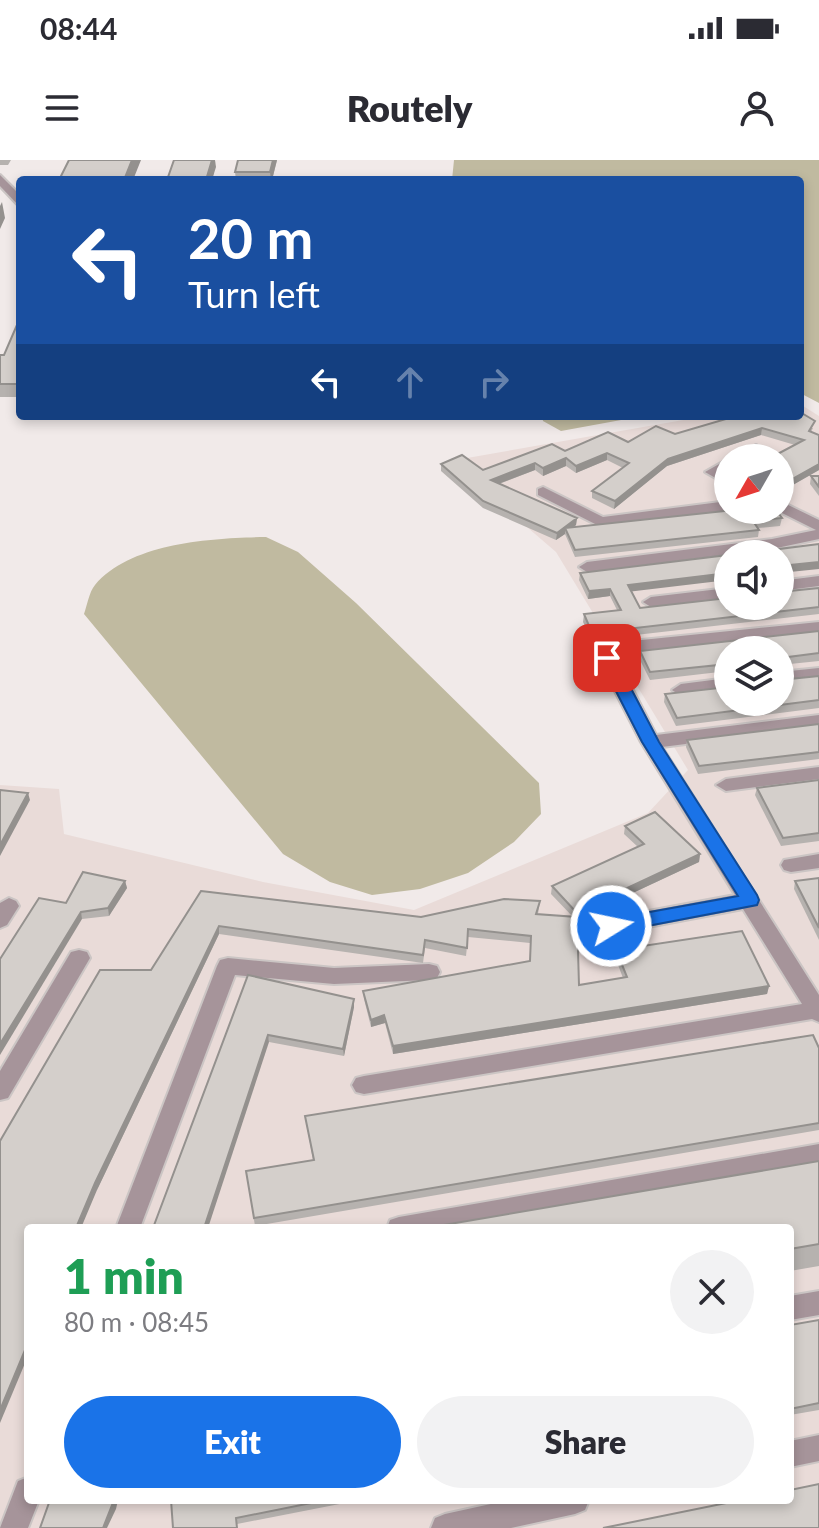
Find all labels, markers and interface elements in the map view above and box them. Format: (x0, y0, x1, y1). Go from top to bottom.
text: 08:44 (40, 10, 117, 46)
icon: menu (40, 86, 84, 130)
text: Routely (347, 86, 472, 130)
icon: person (735, 86, 779, 130)
text: 20 m (188, 204, 313, 271)
icon: left (56, 208, 160, 312)
text: Turn left (188, 272, 320, 316)
icon: left (304, 360, 348, 404)
icon: ahead (388, 360, 432, 404)
icon: right (472, 360, 516, 404)
north arrow (714, 444, 794, 524)
map controls (714, 444, 794, 716)
button: sound (714, 540, 794, 620)
pin (573, 624, 641, 692)
icon: arrive (585, 636, 629, 680)
button: layers (714, 636, 794, 716)
position arrow (569, 884, 653, 968)
text: 1 min (64, 1247, 184, 1304)
button: close (670, 1250, 754, 1334)
text: 80 m · 08:45 (64, 1306, 209, 1338)
button: Exit (64, 1396, 401, 1488)
button: Share (417, 1396, 754, 1488)

